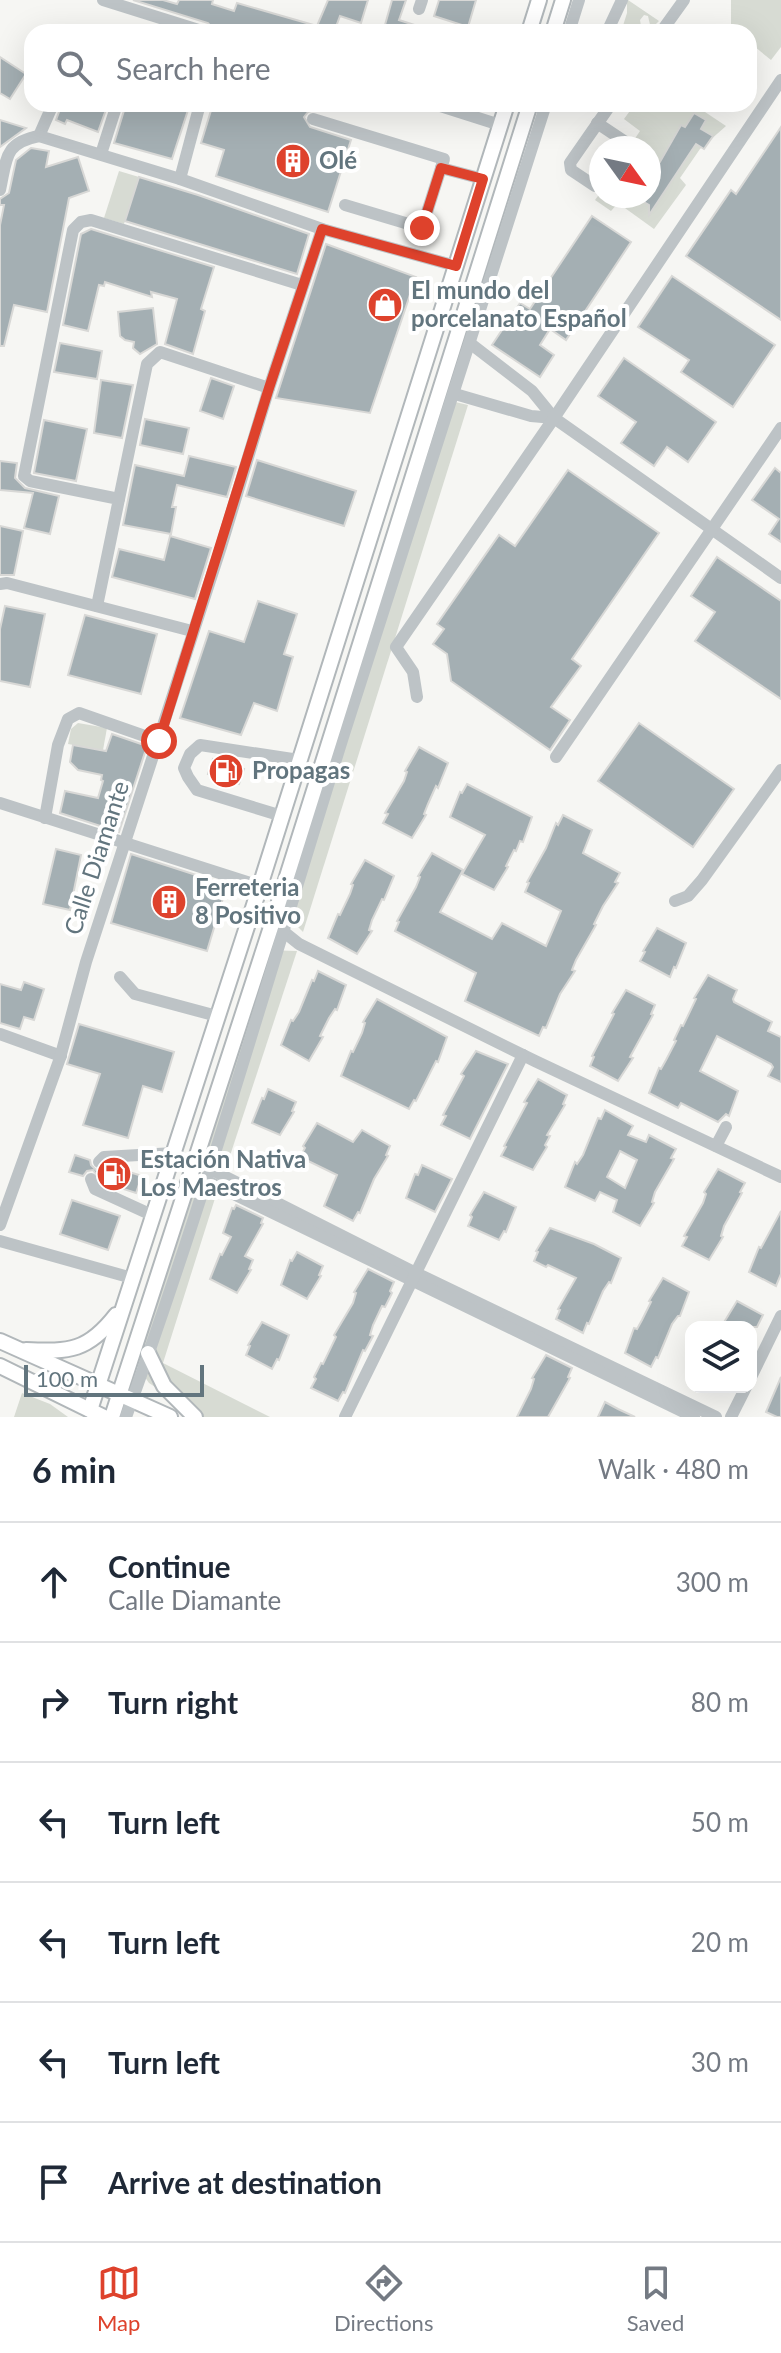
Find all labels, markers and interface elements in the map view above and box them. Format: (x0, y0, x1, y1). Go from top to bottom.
search box (24, 24, 757, 112)
icon: search (52, 46, 96, 90)
text: Search here (116, 50, 271, 86)
north arrow (589, 136, 661, 208)
building icon: Olé (274, 142, 312, 180)
place label: Olé (319, 145, 357, 174)
route end (404, 210, 440, 246)
place label: El mundo del porcelanato Español (411, 275, 627, 332)
shop icon: El mundo del porcelanato Español (366, 286, 404, 324)
route start (141, 723, 177, 759)
fuel station icon: Propagas (207, 752, 245, 790)
place label: Propagas (252, 755, 350, 784)
street label: Calle Diamante (57, 777, 134, 938)
place label: Ferreteria 8 Positivo (195, 872, 301, 929)
building icon: Ferreteria 8 Positivo (150, 883, 188, 921)
place label: Estación Nativa Los Maestros (140, 1144, 306, 1201)
fuel station icon: Estación Nativa Los Maestros (95, 1155, 133, 1193)
map controls (685, 1321, 757, 1393)
button: layers (685, 1321, 757, 1393)
scale bar (24, 1361, 204, 1397)
text: 100 m (36, 1365, 98, 1392)
text: 6 min (32, 1449, 116, 1490)
text: Walk · 480 m (598, 1453, 749, 1485)
text: Continue (108, 1548, 231, 1584)
icon: ahead (32, 1560, 76, 1604)
text: 300 m (676, 1566, 749, 1598)
text: Calle Diamante (108, 1584, 281, 1616)
icon: right (32, 1680, 76, 1724)
text: Turn right (108, 1684, 238, 1720)
text: 80 m (691, 1686, 749, 1718)
icon: left (32, 1800, 76, 1844)
text: Turn left (108, 1804, 220, 1840)
text: 50 m (691, 1806, 749, 1838)
icon: left (32, 1920, 76, 1964)
text: Turn left (108, 1924, 220, 1960)
text: 20 m (691, 1926, 749, 1958)
icon: left (32, 2040, 76, 2084)
text: Turn left (108, 2044, 220, 2080)
text: 30 m (691, 2046, 749, 2078)
icon: arrive (32, 2160, 76, 2204)
text: Arrive at destination (108, 2164, 382, 2200)
tab: Map (97, 2261, 141, 2336)
tab: Directions (334, 2261, 433, 2336)
tab: Saved (627, 2261, 684, 2336)

